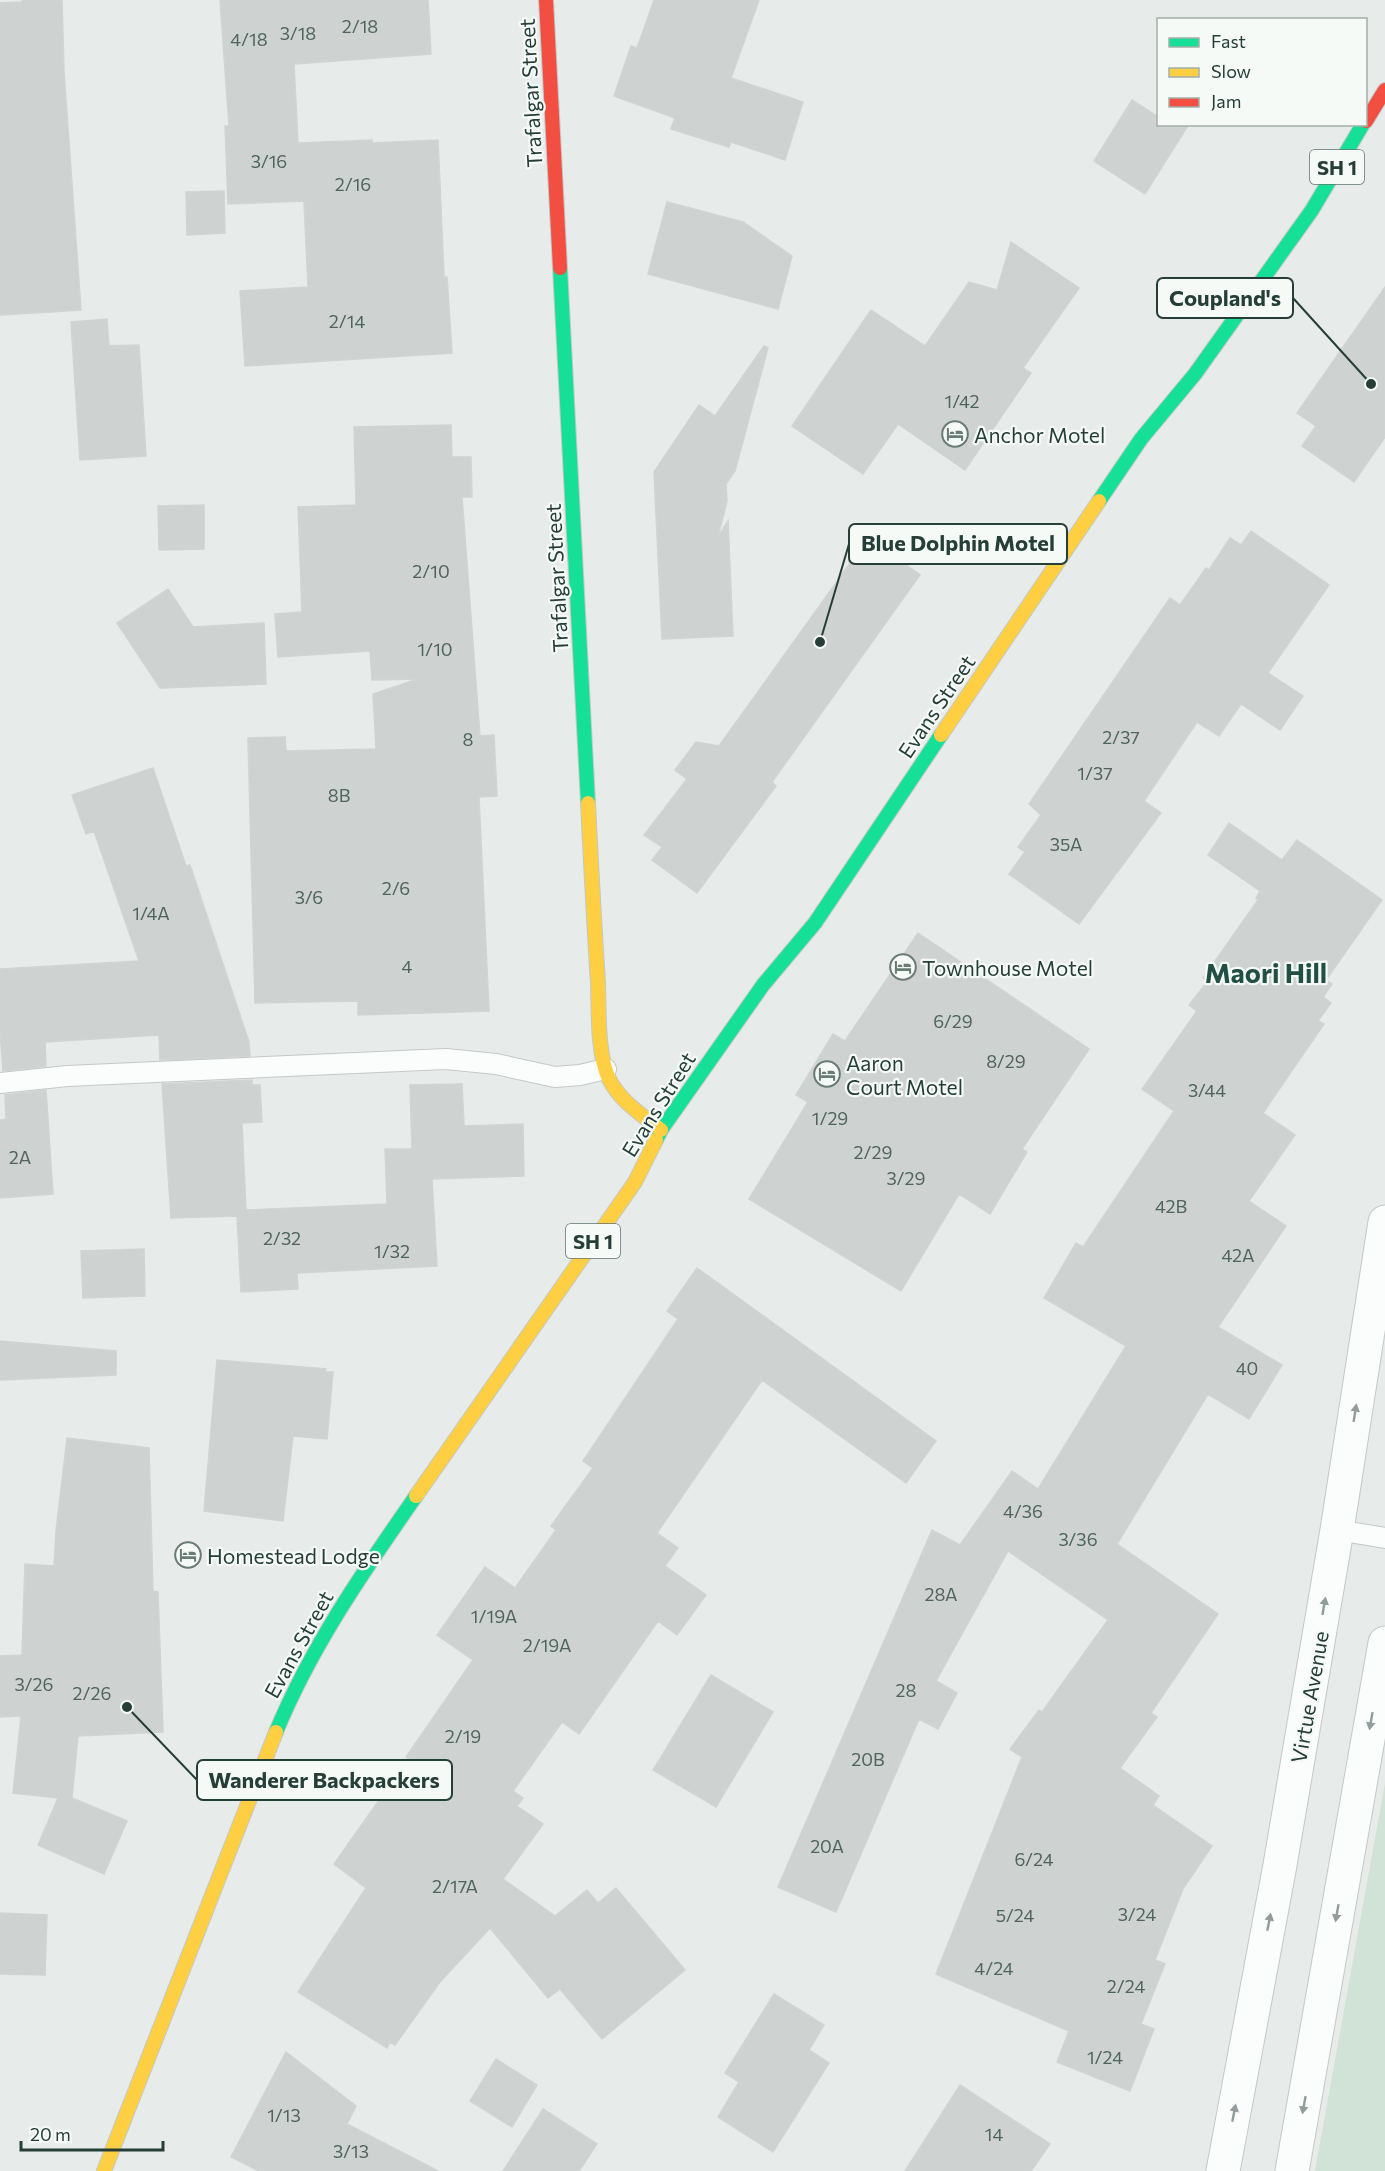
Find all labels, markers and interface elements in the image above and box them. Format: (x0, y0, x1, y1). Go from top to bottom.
house number: 2/18 (342, 15, 378, 37)
street label: Trafalgar Street (514, 18, 546, 168)
legend (1157, 18, 1367, 126)
house number: 3/18 (280, 22, 316, 44)
house number: 4/18 (230, 28, 268, 50)
text: Fast (1211, 30, 1246, 52)
text: Slow (1211, 60, 1251, 82)
text: Jam (1211, 90, 1241, 112)
house number: 3/16 (251, 150, 287, 172)
road number: SH 1 (1310, 150, 1364, 184)
house number: 2/16 (335, 173, 371, 195)
callout: Coupland's (1157, 278, 1293, 318)
text: Coupland's (1169, 284, 1281, 311)
house number: 2/14 (329, 310, 365, 332)
house number: 1/42 (945, 390, 979, 412)
hotel icon: Anchor Motel (940, 419, 970, 449)
place label: Anchor Motel (974, 422, 1105, 447)
street label: Trafalgar Street (540, 503, 572, 653)
callout: Blue Dolphin Motel (849, 524, 1067, 564)
text: Blue Dolphin Motel (861, 529, 1055, 556)
house number: 2/10 (412, 560, 450, 582)
house number: 1/10 (417, 638, 453, 660)
street label: Evans Street (892, 650, 980, 762)
house number: 2/37 (1102, 726, 1140, 748)
house number: 8 (463, 728, 474, 750)
house number: 1/37 (1077, 762, 1113, 784)
house number: 8B (328, 784, 350, 806)
house number: 35A (1050, 833, 1082, 855)
house number: 2/6 (382, 877, 410, 899)
house number: 3/6 (295, 886, 323, 908)
house number: 1/4A (132, 902, 170, 924)
hotel icon: Townhouse Motel (888, 952, 918, 982)
house number: 4 (402, 955, 413, 977)
place label: Townhouse Motel (922, 955, 1093, 980)
district label: Maori Hill (1205, 956, 1327, 989)
house number: 6/29 (933, 1010, 973, 1032)
street label: Evans Street (616, 1047, 700, 1161)
place label: Aaron Court Motel (846, 1050, 963, 1099)
house number: 8/29 (986, 1050, 1026, 1072)
hotel icon: Aaron Court Motel (812, 1059, 842, 1089)
house number: 3/44 (1188, 1079, 1226, 1101)
house number: 1/29 (812, 1107, 848, 1129)
house number: 2/29 (854, 1141, 892, 1163)
house number: 2A (9, 1146, 31, 1168)
house number: 3/29 (887, 1167, 925, 1189)
house number: 42B (1155, 1195, 1187, 1217)
road number: SH 1 (566, 1224, 620, 1258)
house number: 2/32 (263, 1227, 301, 1249)
house number: 1/32 (374, 1240, 410, 1262)
house number: 42A (1222, 1244, 1254, 1266)
house number: 40 (1236, 1357, 1258, 1379)
one-way arrow (1351, 1403, 1360, 1422)
house number: 4/36 (1003, 1500, 1043, 1522)
house number: 3/36 (1058, 1528, 1098, 1550)
hotel icon: Homestead Lodge (173, 1540, 203, 1570)
place label: Homestead Lodge (207, 1543, 380, 1568)
house number: 28A (925, 1583, 957, 1605)
street label: Evans Street (258, 1586, 338, 1702)
one-way arrow (1320, 1596, 1329, 1615)
house number: 1/19A (471, 1605, 517, 1627)
street label: Virtue Avenue (1285, 1629, 1333, 1765)
house number: 2/19A (523, 1634, 571, 1656)
house number: 3/26 (15, 1673, 53, 1695)
house number: 28 (896, 1679, 917, 1701)
house number: 2/26 (73, 1682, 111, 1704)
one-way arrow (1366, 1712, 1375, 1731)
house number: 2/19 (445, 1725, 481, 1747)
house number: 20B (851, 1748, 885, 1770)
callout: Wanderer Backpackers (197, 1760, 452, 1800)
text: Wanderer Backpackers (208, 1766, 440, 1793)
house number: 20A (810, 1835, 844, 1857)
house number: 6/24 (1014, 1848, 1054, 1870)
house number: 2/17A (432, 1875, 478, 1897)
house number: 3/24 (1118, 1903, 1156, 1925)
house number: 5/24 (996, 1904, 1034, 1926)
one-way arrow (1333, 1904, 1342, 1923)
one-way arrow (1265, 1912, 1274, 1931)
house number: 4/24 (974, 1957, 1014, 1979)
house number: 2/24 (1107, 1975, 1145, 1997)
house number: 1/24 (1087, 2046, 1123, 2068)
one-way arrow (1299, 2096, 1308, 2115)
house number: 1/13 (267, 2104, 301, 2126)
one-way arrow (1230, 2104, 1239, 2123)
scale bar (21, 2114, 164, 2152)
text: 20 m (30, 2123, 71, 2145)
house number: 14 (985, 2123, 1003, 2145)
house number: 3/13 (333, 2140, 369, 2162)

